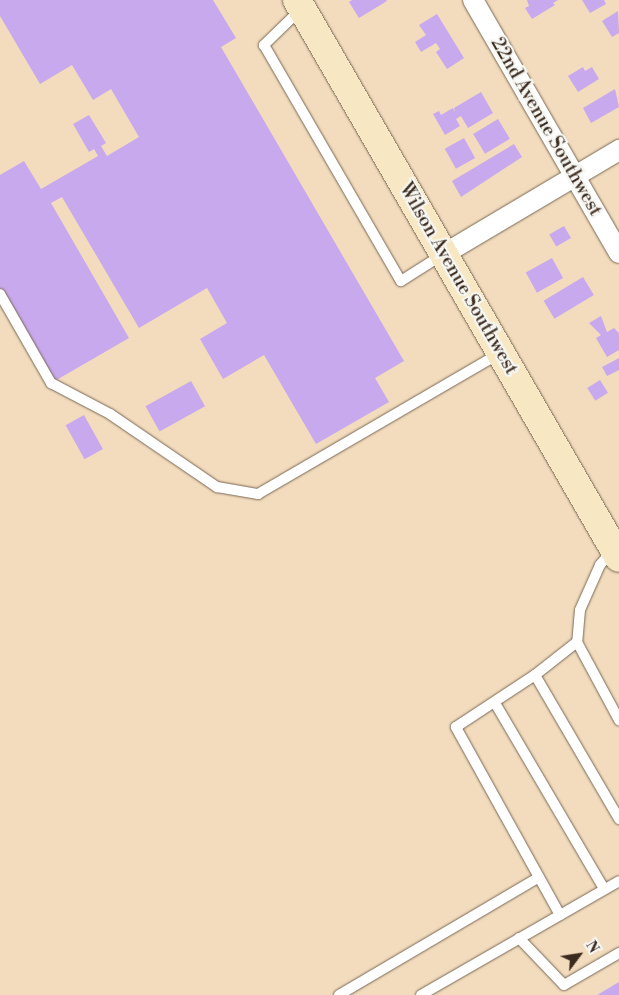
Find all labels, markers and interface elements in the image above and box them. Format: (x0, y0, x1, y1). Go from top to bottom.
street label: 22nd Avenue Southwest (485, 34, 607, 220)
street label: Wilson Avenue Southwest (394, 179, 522, 379)
north arrow (554, 930, 604, 980)
text: N (581, 938, 602, 957)

